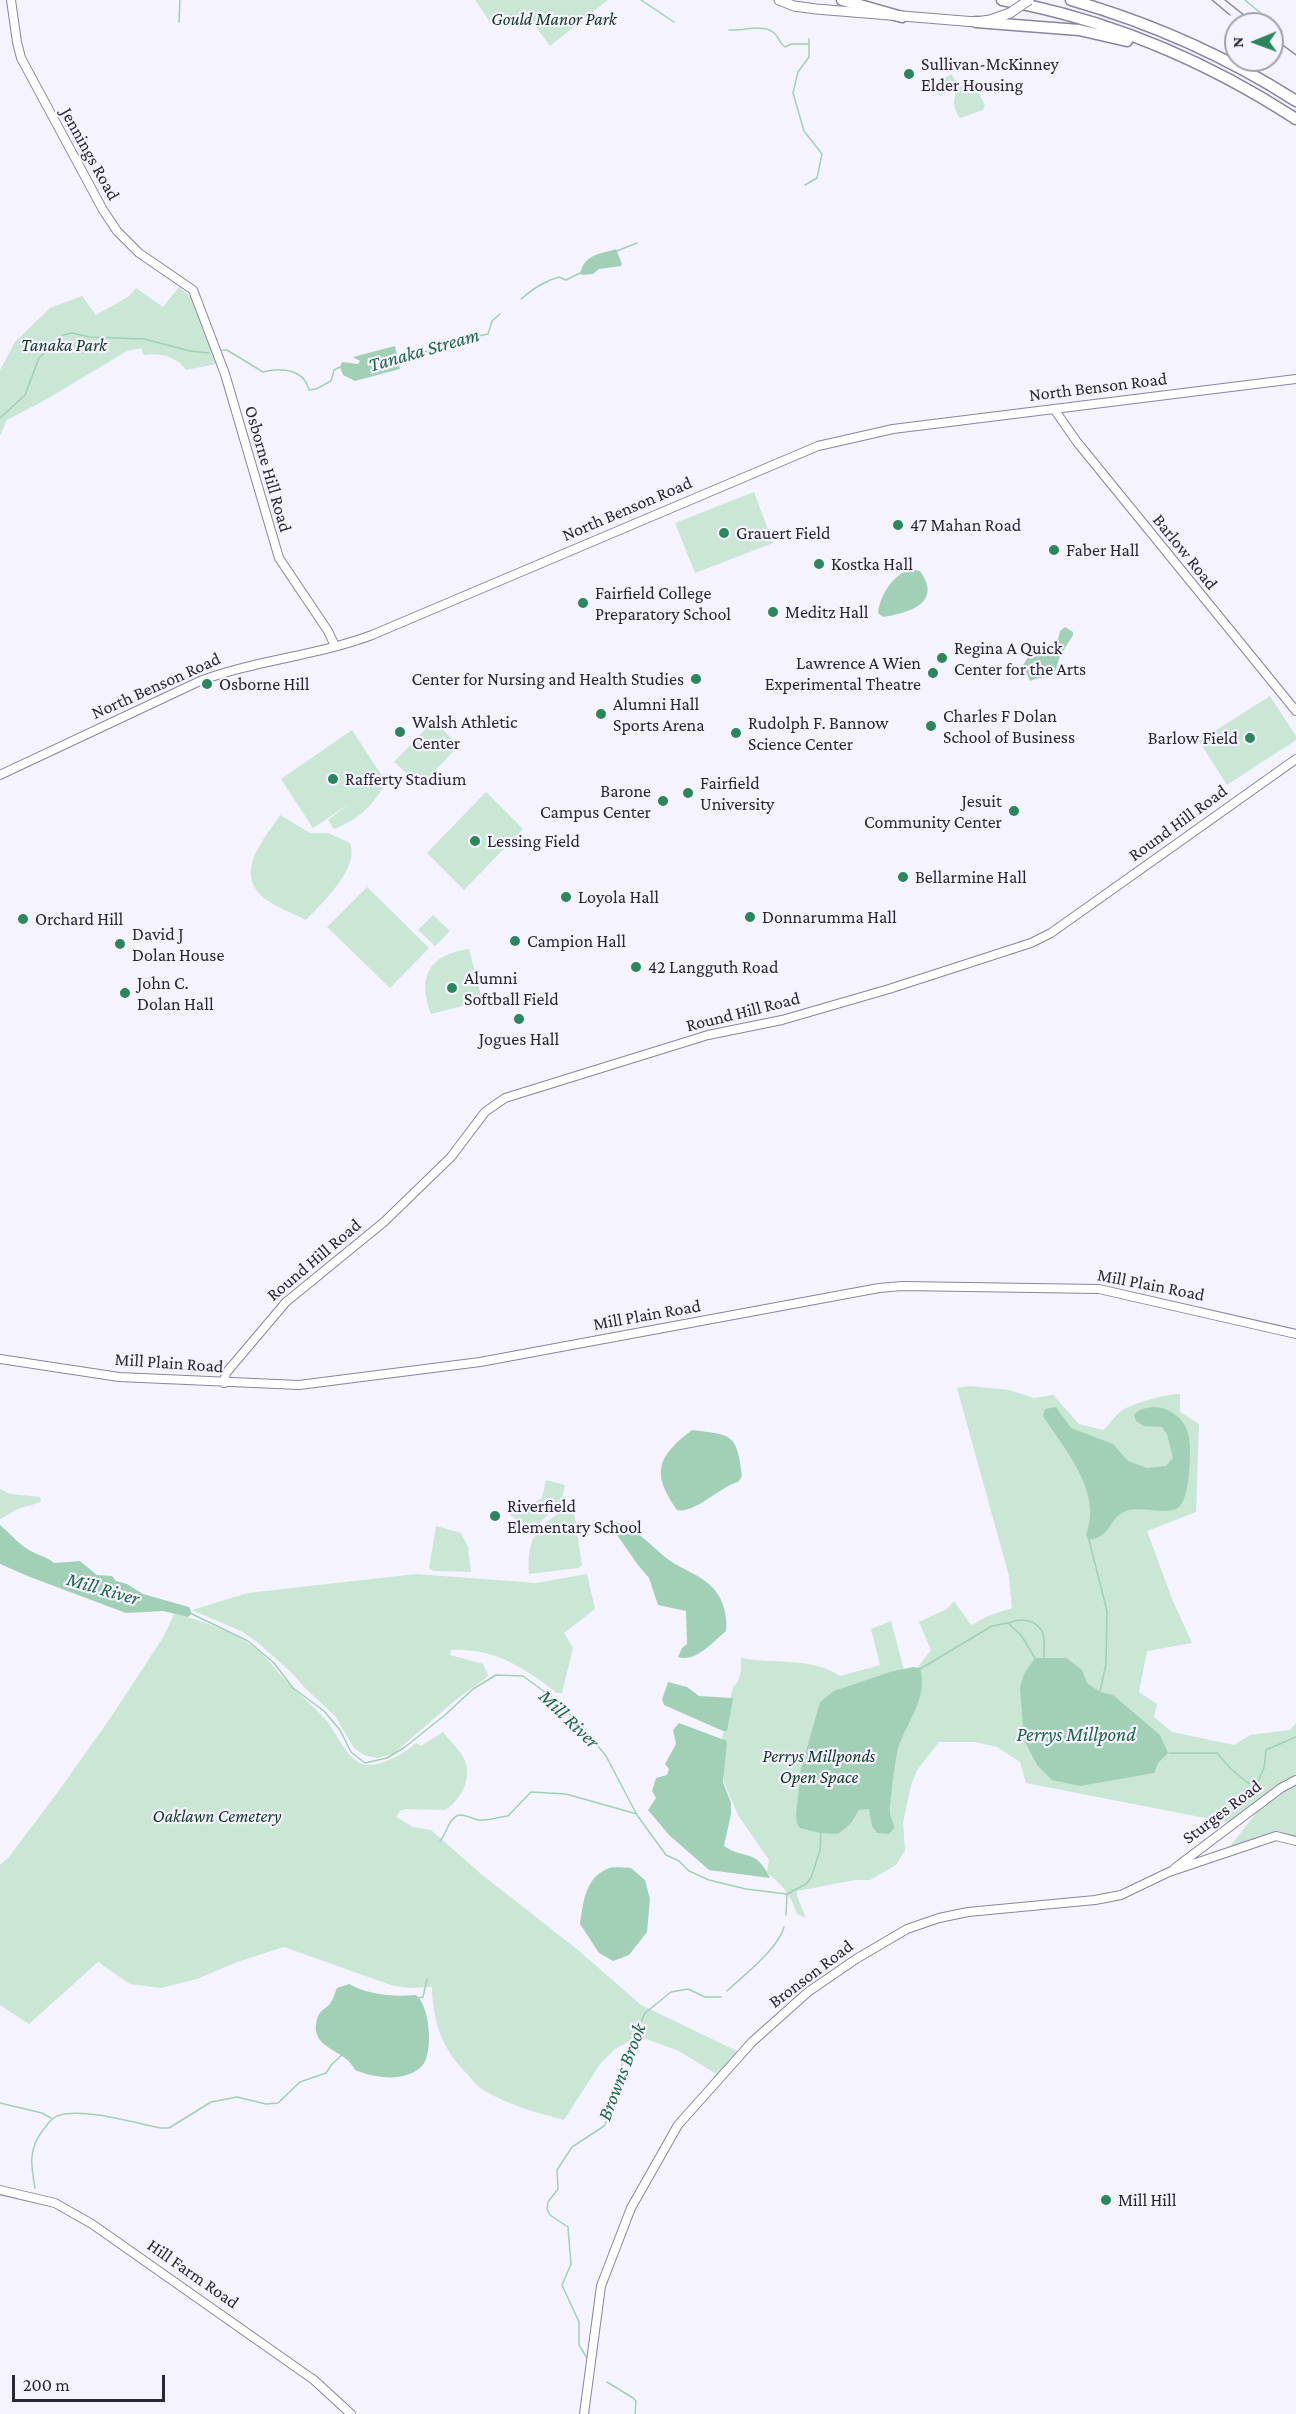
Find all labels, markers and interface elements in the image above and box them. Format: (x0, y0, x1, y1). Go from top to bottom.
park label: Gould Manor Park (491, 8, 617, 30)
north arrow (1224, 12, 1284, 72)
text: N (1229, 37, 1246, 48)
place label: Sullivan-McKinney Elder Housing (921, 53, 1059, 96)
marker: Sullivan-McKinney Elder Housing (902, 67, 916, 81)
street label: Jennings Road (56, 104, 124, 204)
water label: Tanaka Stream (366, 323, 482, 377)
park label: Tanaka Park (21, 334, 107, 356)
street label: North Benson Road (1028, 368, 1168, 406)
street label: Osborne Hill Road (240, 403, 296, 535)
street label: North Benson Road (559, 472, 695, 546)
street label: Barlow Road (1148, 510, 1222, 594)
place label: 47 Mahan Road (910, 514, 1021, 536)
marker: 47 Mahan Road (891, 518, 905, 532)
place label: Grauert Field (736, 522, 831, 544)
marker: Grauert Field (717, 526, 731, 540)
place label: Faber Hall (1066, 539, 1139, 561)
marker: Faber Hall (1047, 543, 1061, 557)
place label: Kostka Hall (831, 553, 913, 575)
marker: Kostka Hall (812, 557, 826, 571)
place label: Fairfield College Preparatory School (595, 582, 731, 624)
marker: Fairfield College Preparatory School (576, 596, 590, 610)
place label: Meditz Hall (785, 601, 869, 623)
marker: Meditz Hall (766, 605, 780, 619)
place label: Regina A Quick Center for the Arts (954, 637, 1086, 680)
street label: North Benson Road (88, 648, 224, 724)
marker: Regina A Quick Center for the Arts (935, 651, 949, 665)
place label: Lawrence A Wien Experimental Theatre (765, 652, 921, 694)
marker: Lawrence A Wien Experimental Theatre (926, 666, 940, 680)
place label: Center for Nursing and Health Studies (412, 668, 684, 690)
marker: Center for Nursing and Health Studies (689, 672, 703, 686)
place label: Osborne Hill (219, 673, 310, 695)
marker: Osborne Hill (200, 677, 214, 691)
place label: Alumni Hall Sports Arena (613, 693, 705, 736)
place label: Charles F Dolan School of Business (943, 705, 1075, 748)
marker: Alumni Hall Sports Arena (594, 707, 608, 721)
place label: Walsh Athletic Center (412, 711, 517, 754)
place label: Rudolph F. Bannow Science Center (748, 712, 889, 754)
marker: Charles F Dolan School of Business (924, 719, 938, 733)
marker: Walsh Athletic Center (393, 725, 407, 739)
marker: Rudolph F. Bannow Science Center (729, 726, 743, 740)
place label: Barlow Field (1148, 727, 1238, 749)
marker: Barlow Field (1243, 731, 1257, 745)
place label: Rafferty Stadium (345, 768, 466, 790)
marker: Rafferty Stadium (326, 772, 340, 786)
place label: Fairfield University (700, 772, 774, 814)
place label: Barone Campus Center (540, 780, 651, 822)
street label: Round Hill Road (1124, 780, 1232, 866)
marker: Fairfield University (681, 786, 695, 800)
place label: Jesuit Community Center (864, 790, 1002, 832)
marker: Barone Campus Center (656, 794, 670, 808)
marker: Jesuit Community Center (1007, 804, 1021, 818)
place label: Lessing Field (487, 830, 580, 852)
marker: Lessing Field (468, 834, 482, 848)
place label: Bellarmine Hall (915, 866, 1027, 888)
marker: Bellarmine Hall (896, 870, 910, 884)
place label: Loyola Hall (578, 886, 659, 908)
marker: Loyola Hall (559, 890, 573, 904)
place label: Donnarumma Hall (762, 906, 897, 928)
place label: Orchard Hill (35, 908, 123, 930)
marker: Donnarumma Hall (743, 910, 757, 924)
marker: Orchard Hill (16, 912, 30, 926)
place label: David J Dolan House (132, 923, 224, 966)
place label: Campion Hall (527, 930, 626, 952)
marker: Campion Hall (508, 934, 522, 948)
marker: David J Dolan House (113, 937, 127, 951)
place label: 42 Langguth Road (648, 956, 778, 978)
marker: 42 Langguth Road (629, 960, 643, 974)
place label: Alumni Softball Field (464, 967, 559, 1010)
place label: John C. Dolan Hall (137, 972, 214, 1014)
marker: Alumni Softball Field (445, 981, 459, 995)
marker: John C. Dolan Hall (118, 986, 132, 1000)
street label: Round Hill Road (684, 987, 802, 1037)
marker: Jogues Hall (512, 1012, 526, 1026)
place label: Jogues Hall (479, 1028, 559, 1050)
street label: Round Hill Road (262, 1214, 366, 1306)
street label: Mill Plain Road (1096, 1264, 1206, 1306)
street label: Mill Plain Road (592, 1295, 702, 1335)
street label: Mill Plain Road (114, 1348, 224, 1378)
place label: Riverfield Elementary School (507, 1495, 642, 1538)
marker: Riverfield Elementary School (488, 1509, 502, 1523)
water label: Mill River (64, 1567, 142, 1611)
water label: Mill River (534, 1684, 604, 1754)
water label: Perrys Millpond (1016, 1723, 1136, 1747)
park label: Perrys Millponds Open Space (763, 1745, 875, 1788)
street label: Sturges Road (1178, 1775, 1266, 1849)
park label: Oaklawn Cemetery (153, 1805, 281, 1827)
street label: Bronson Road (765, 1935, 857, 2013)
water label: Browns Brook (592, 2020, 652, 2124)
place label: Mill Hill (1118, 2189, 1176, 2211)
marker: Mill Hill (1099, 2193, 1113, 2207)
street label: Hill Farm Road (143, 2234, 243, 2314)
scale bar (15, 2363, 168, 2401)
text: 200 m (23, 2375, 70, 2395)

